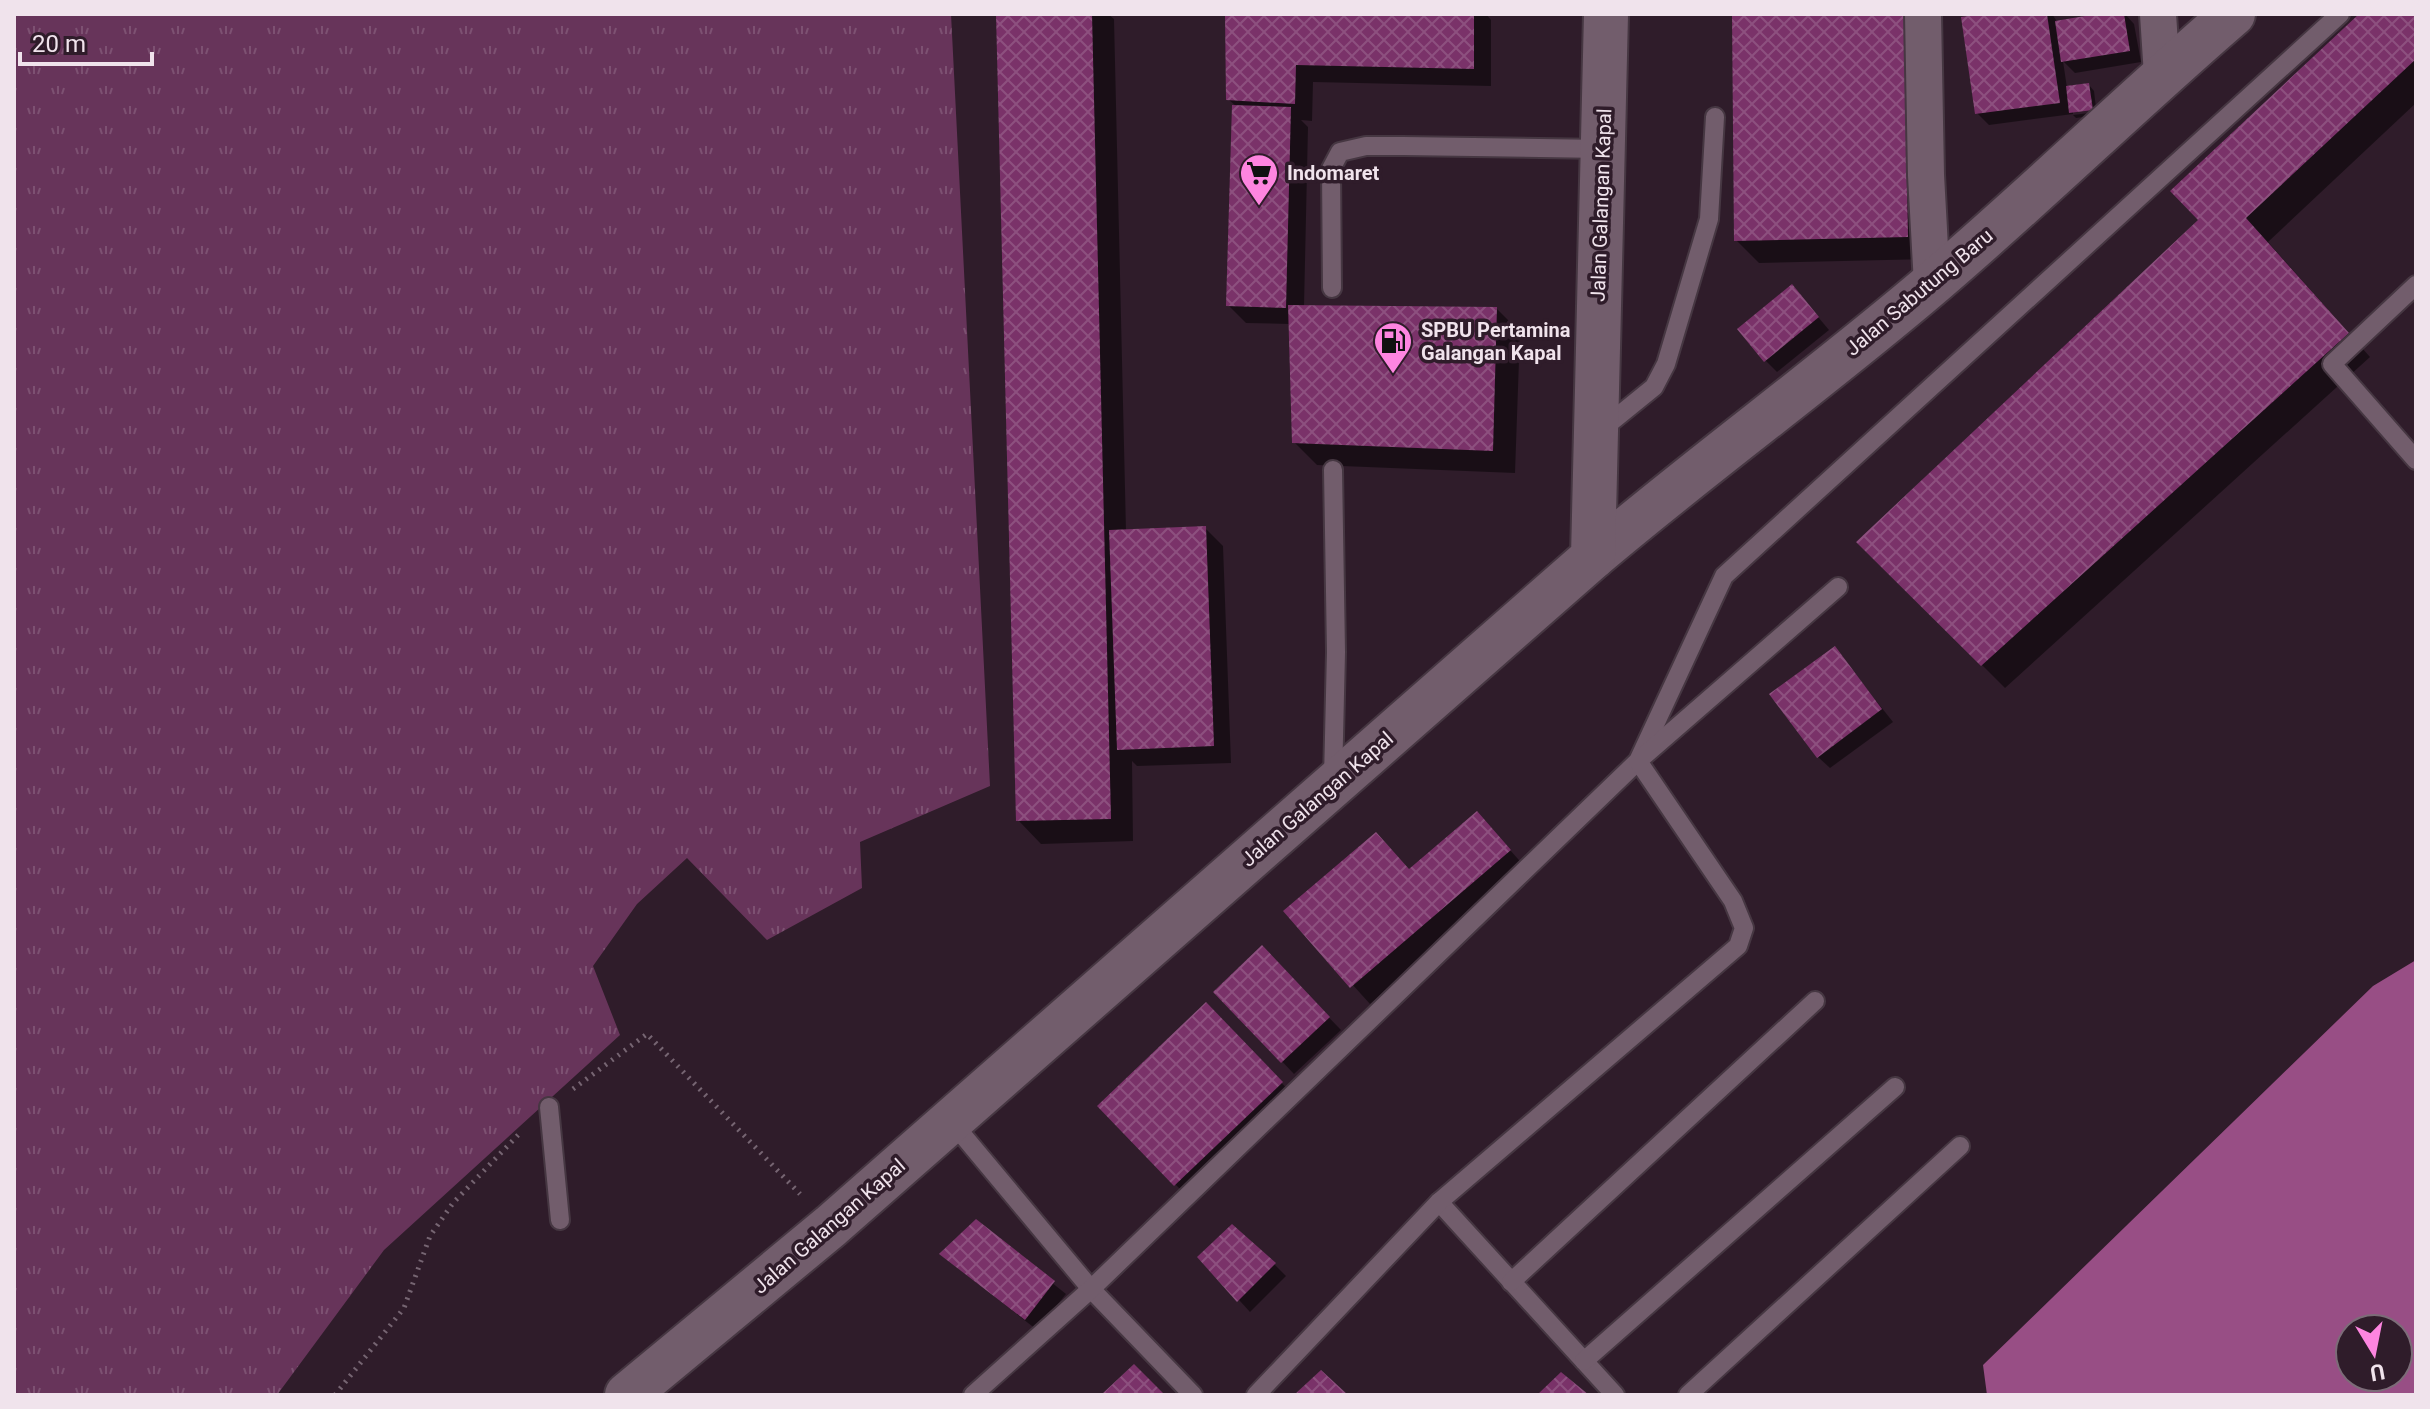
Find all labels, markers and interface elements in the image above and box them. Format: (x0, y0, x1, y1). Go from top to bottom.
scale bar (20, 16, 152, 66)
text: 20 m (32, 30, 86, 58)
street label: Jalan Galangan Kapal (1586, 108, 1616, 302)
supermarket icon: Indomaret (1238, 152, 1280, 207)
place label: Indomaret (1287, 161, 1380, 185)
street label: Jalan Sabutung Baru (1841, 223, 1997, 361)
place label: SPBU Pertamina Galangan Kapal (1421, 318, 1571, 365)
fuel station icon: SPBU Pertamina Galangan Kapal (1372, 320, 1414, 375)
street label: Jalan Galangan Kapal (1236, 726, 1398, 872)
street label: Jalan Galangan Kapal (748, 1153, 910, 1299)
north arrow (2334, 1313, 2414, 1393)
text: U (2368, 1359, 2387, 1386)

